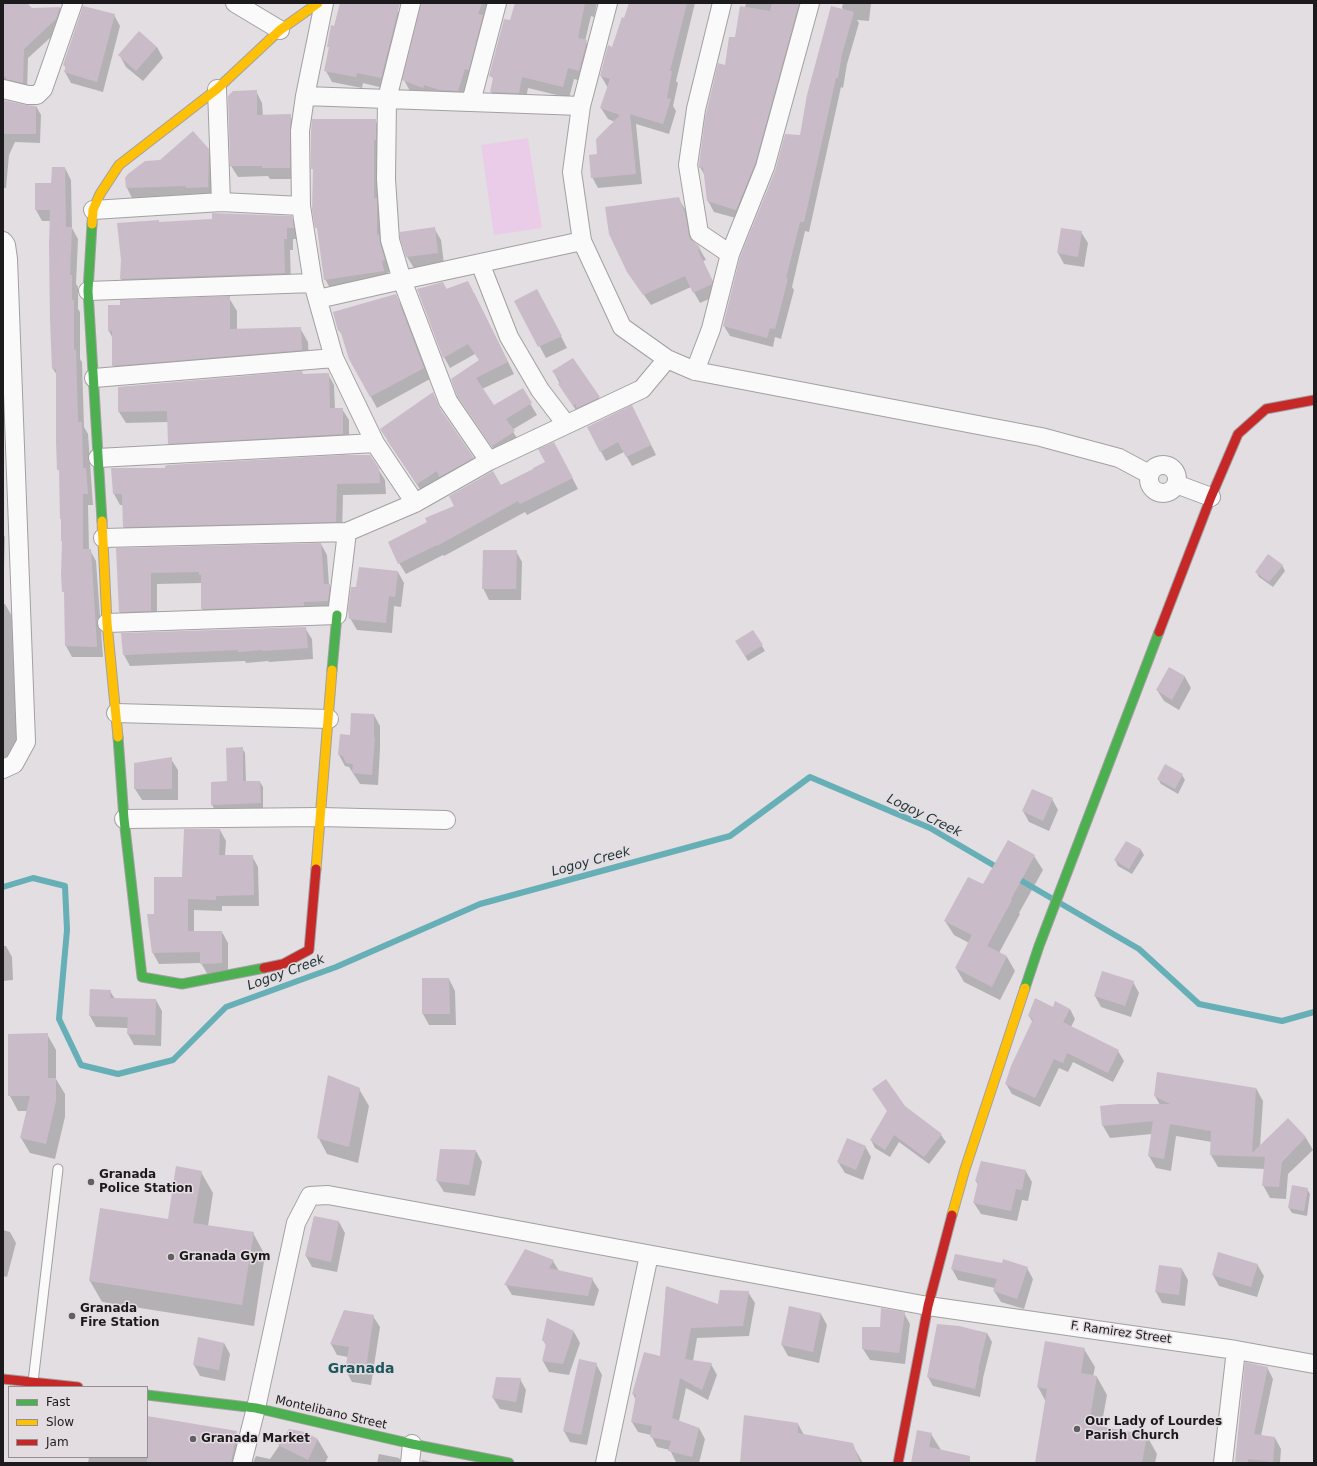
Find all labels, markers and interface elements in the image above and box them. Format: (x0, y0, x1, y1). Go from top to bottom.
water label: Logoy Creek (884, 791, 964, 841)
water label: Logoy Creek (550, 844, 632, 880)
water label: Logoy Creek (245, 952, 327, 994)
place label: Granada Police Station (99, 1168, 193, 1196)
marker: Granada Police Station (86, 1177, 96, 1187)
place label: Granada Gym (179, 1250, 271, 1264)
marker: Granada Gym (166, 1252, 176, 1262)
place label: Granada Fire Station (80, 1302, 160, 1330)
marker: Granada Fire Station (67, 1311, 77, 1321)
street label: F. Ramirez Street (1070, 1319, 1172, 1347)
district label: Granada (328, 1361, 394, 1377)
legend (8, 1386, 148, 1458)
street label: Montelibano Street (274, 1393, 388, 1433)
text: Fast (46, 1395, 70, 1409)
text: Slow (46, 1415, 74, 1429)
place label: Our Lady of Lourdes Parish Church (1085, 1415, 1222, 1443)
marker: Our Lady of Lourdes Parish Church (1072, 1424, 1082, 1434)
place label: Granada Market (201, 1432, 310, 1446)
marker: Granada Market (188, 1434, 198, 1444)
text: Jam (46, 1435, 69, 1449)

